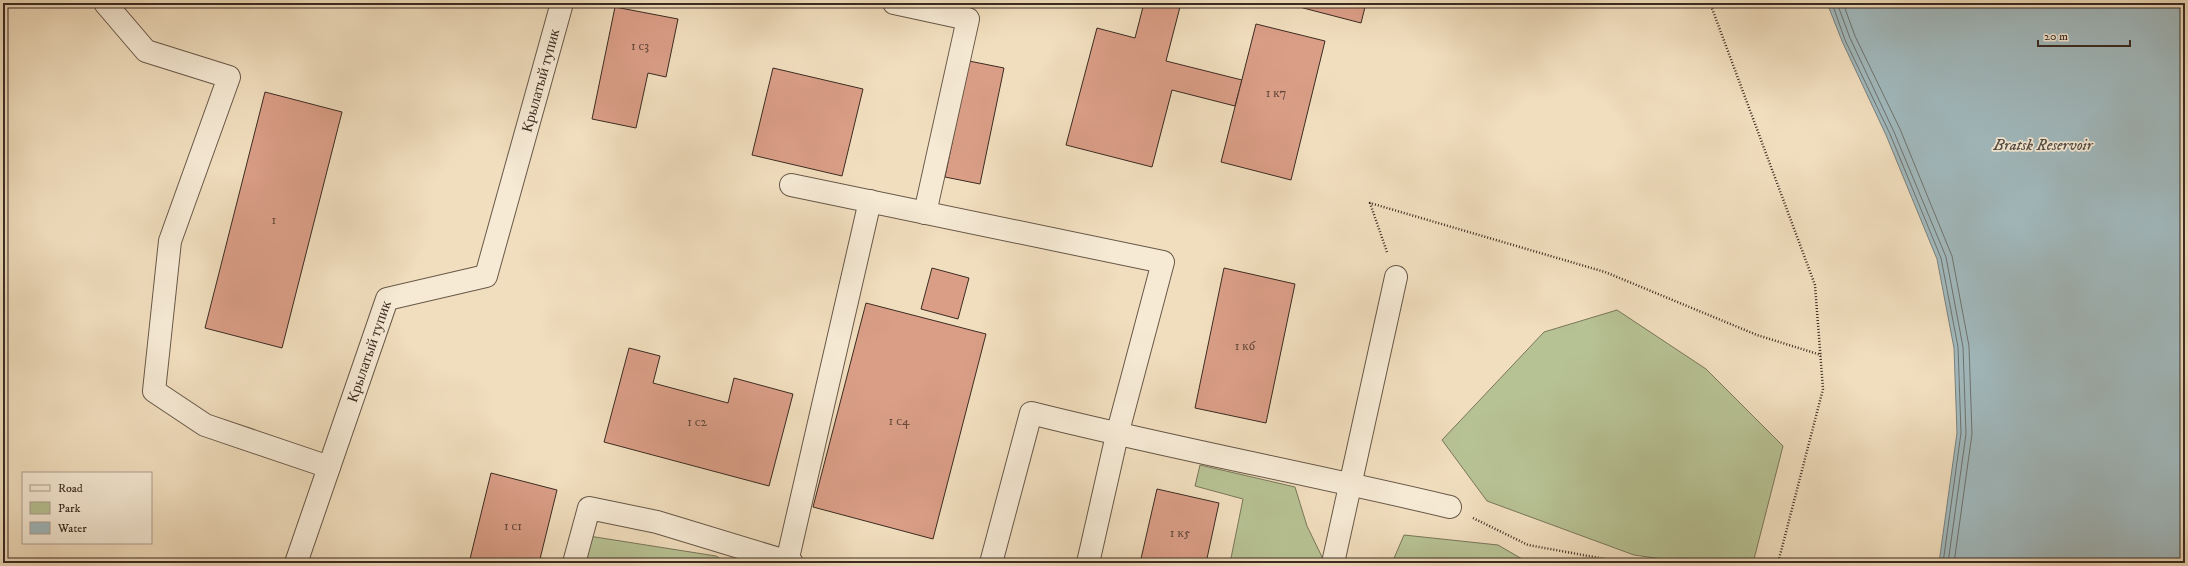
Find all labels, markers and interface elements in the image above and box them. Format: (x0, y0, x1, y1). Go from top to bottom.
scale bar (2038, 22, 2130, 48)
street label: Крылатый тупик (517, 26, 564, 134)
text: 20 m (2044, 29, 2068, 44)
house number: 1 с3 (631, 38, 649, 54)
house number: 1 к7 (1266, 85, 1287, 101)
water label: Bratsk Reservoir (1992, 135, 2094, 155)
house number: 1 (272, 212, 277, 228)
street label: Крылатый тупик (343, 297, 396, 405)
house number: 1 к6 (1235, 338, 1257, 354)
house number: 1 с4 (889, 413, 910, 429)
house number: 1 с2 (687, 414, 707, 430)
legend (22, 472, 152, 544)
text: Road (58, 481, 83, 496)
text: Park (58, 501, 80, 516)
house number: 1 с1 (504, 518, 522, 534)
text: Water (57, 521, 87, 536)
house number: 1 к5 (1170, 525, 1191, 541)

